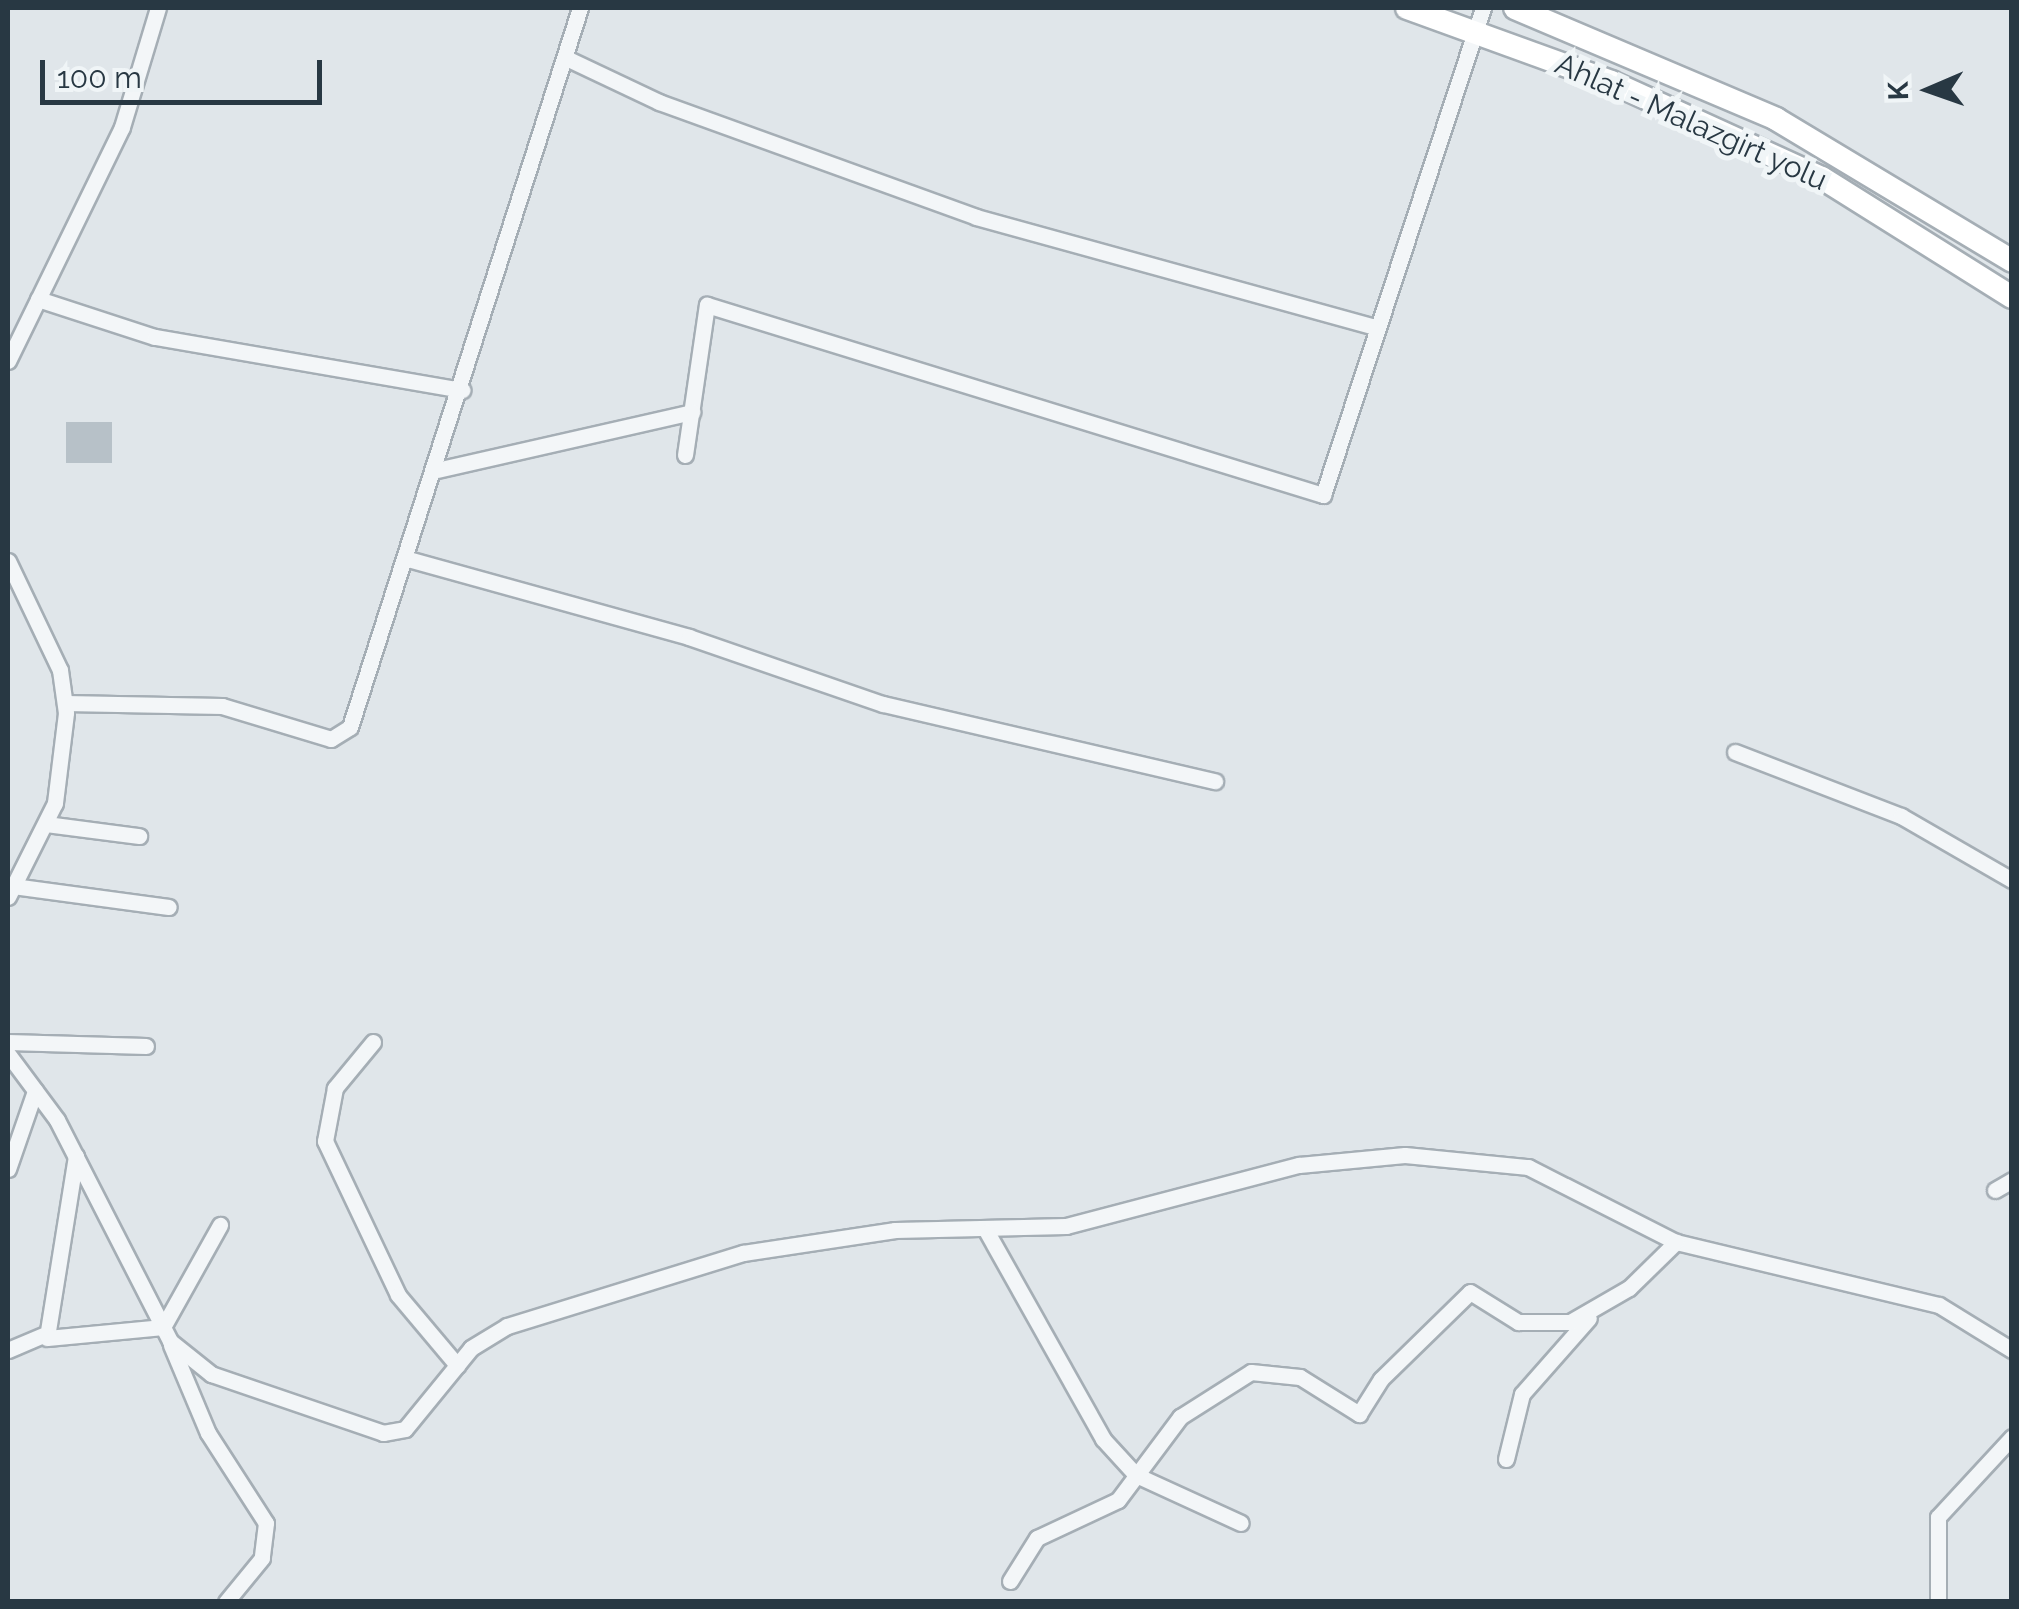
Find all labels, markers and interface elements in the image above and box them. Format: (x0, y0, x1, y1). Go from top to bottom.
scale bar (45, 40, 328, 102)
north arrow (1879, 40, 1979, 140)
street label: Ahlat - Malazgirt yolu (1549, 46, 1833, 198)
text: 100 m (57, 60, 142, 95)
text: K (1882, 81, 1915, 101)

